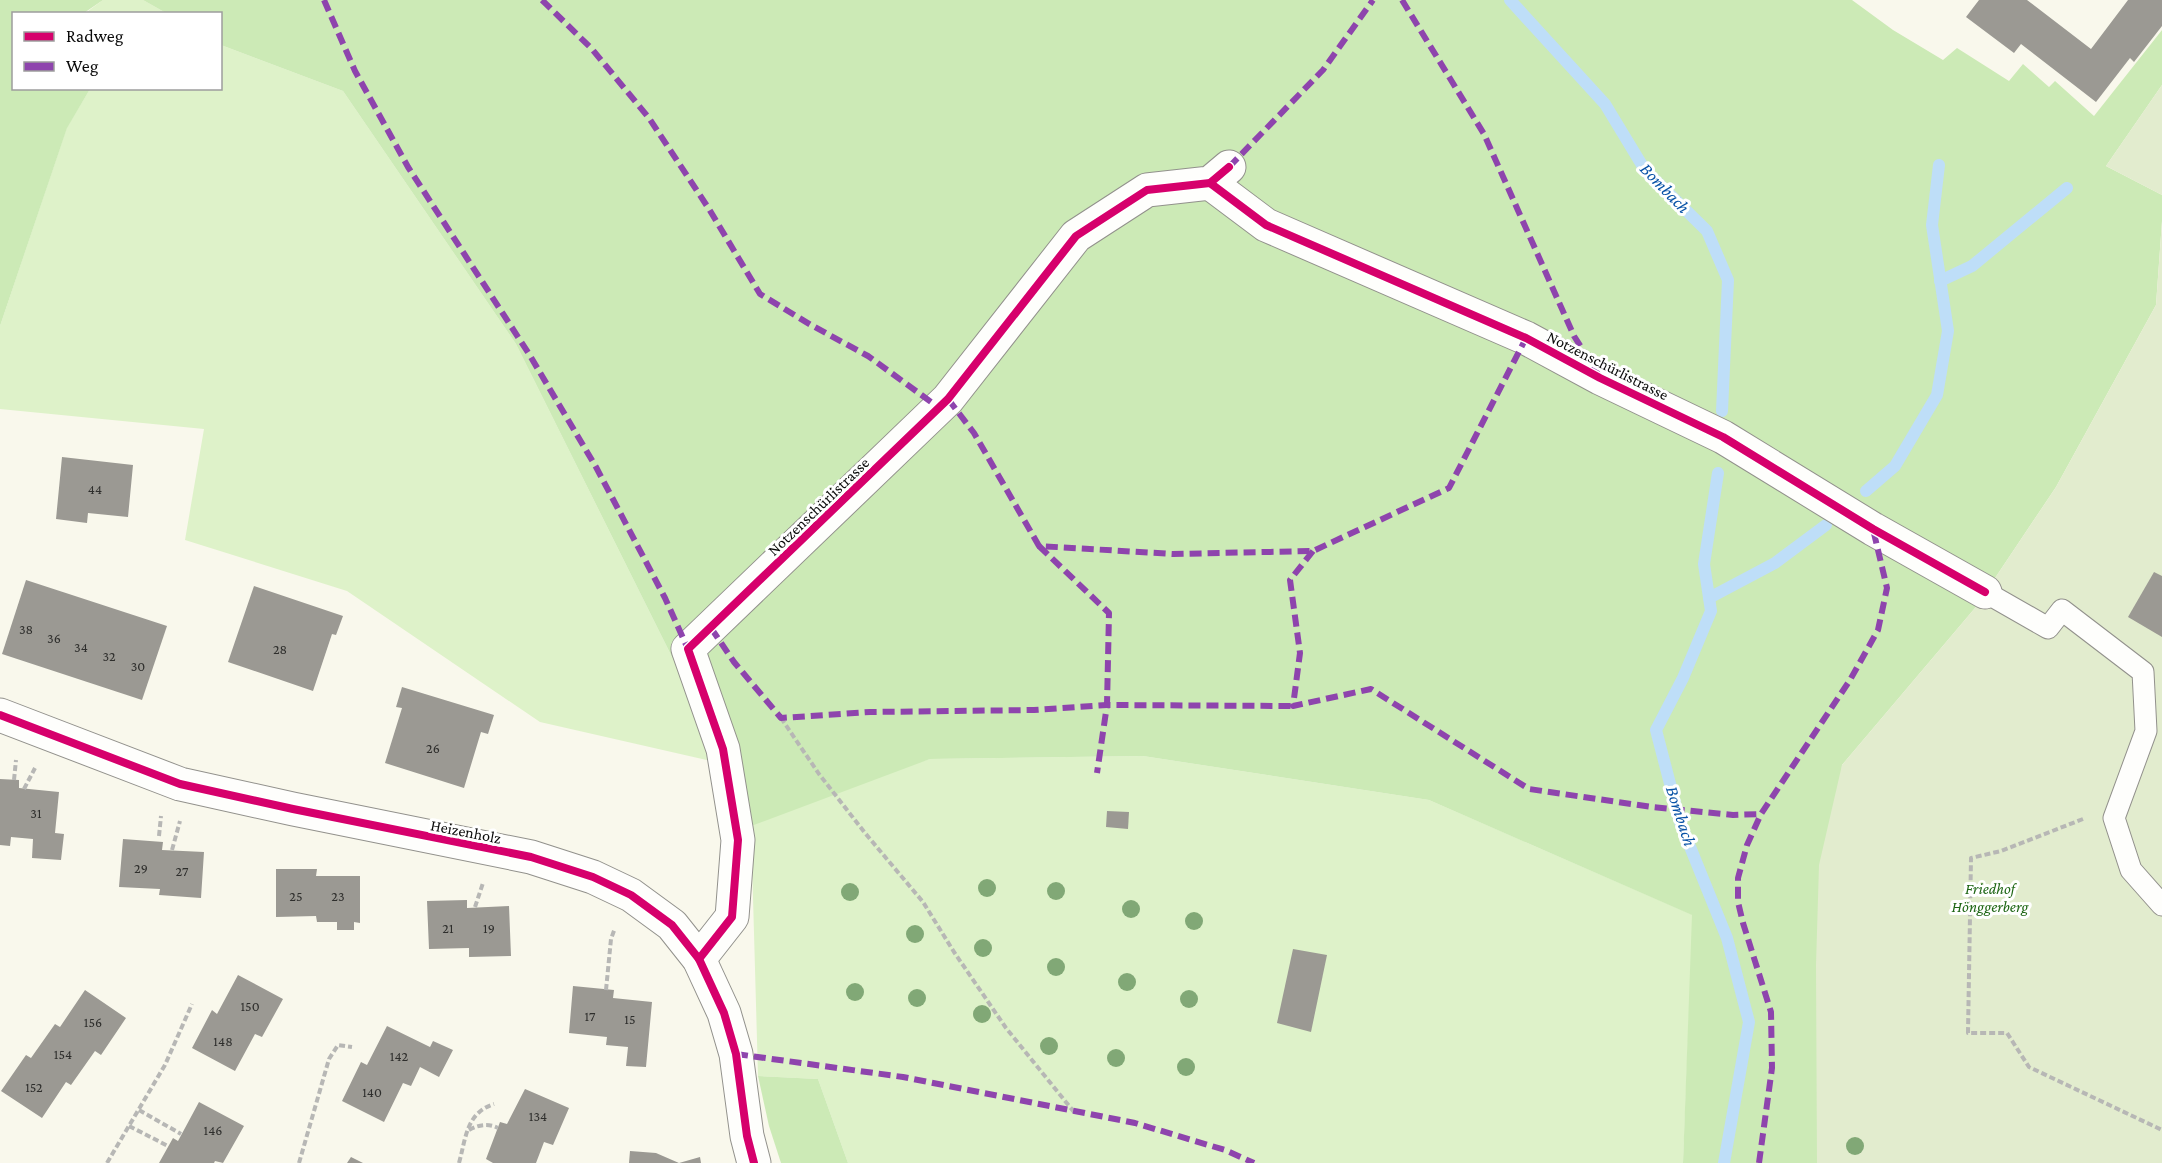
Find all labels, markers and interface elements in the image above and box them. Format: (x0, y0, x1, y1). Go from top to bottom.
legend (12, 12, 222, 90)
text: Radweg (66, 26, 124, 46)
text: Weg (66, 56, 99, 76)
water label: Bombach (1636, 159, 1694, 218)
street label: Notzenschürlistrasse (1544, 327, 1671, 403)
street label: Notzenschürlistrasse (764, 454, 872, 559)
house number: 44 (88, 481, 102, 497)
house number: 38 (19, 621, 33, 637)
house number: 36 (47, 630, 61, 646)
house number: 34 (74, 639, 88, 655)
house number: 28 (273, 641, 287, 657)
house number: 32 (102, 648, 116, 664)
house number: 30 (131, 658, 145, 674)
house number: 26 (426, 740, 440, 756)
water label: Bombach (1662, 783, 1700, 849)
house number: 31 (30, 805, 42, 821)
street label: Heizenholz (429, 816, 503, 847)
house number: 29 (134, 860, 148, 876)
house number: 27 (176, 863, 189, 879)
park label: Friedhof Hönggerberg (1952, 880, 2029, 916)
house number: 25 (289, 888, 303, 904)
house number: 23 (331, 888, 345, 904)
house number: 21 (442, 920, 454, 936)
house number: 19 (483, 920, 495, 936)
house number: 150 (240, 998, 260, 1014)
house number: 17 (584, 1008, 596, 1024)
house number: 15 (624, 1011, 636, 1027)
house number: 156 (84, 1014, 102, 1030)
house number: 148 (213, 1033, 233, 1049)
house number: 154 (54, 1046, 72, 1062)
house number: 142 (390, 1048, 408, 1064)
house number: 152 (25, 1079, 43, 1095)
house number: 140 (362, 1084, 382, 1100)
house number: 134 (529, 1108, 547, 1124)
house number: 146 (204, 1122, 222, 1138)

